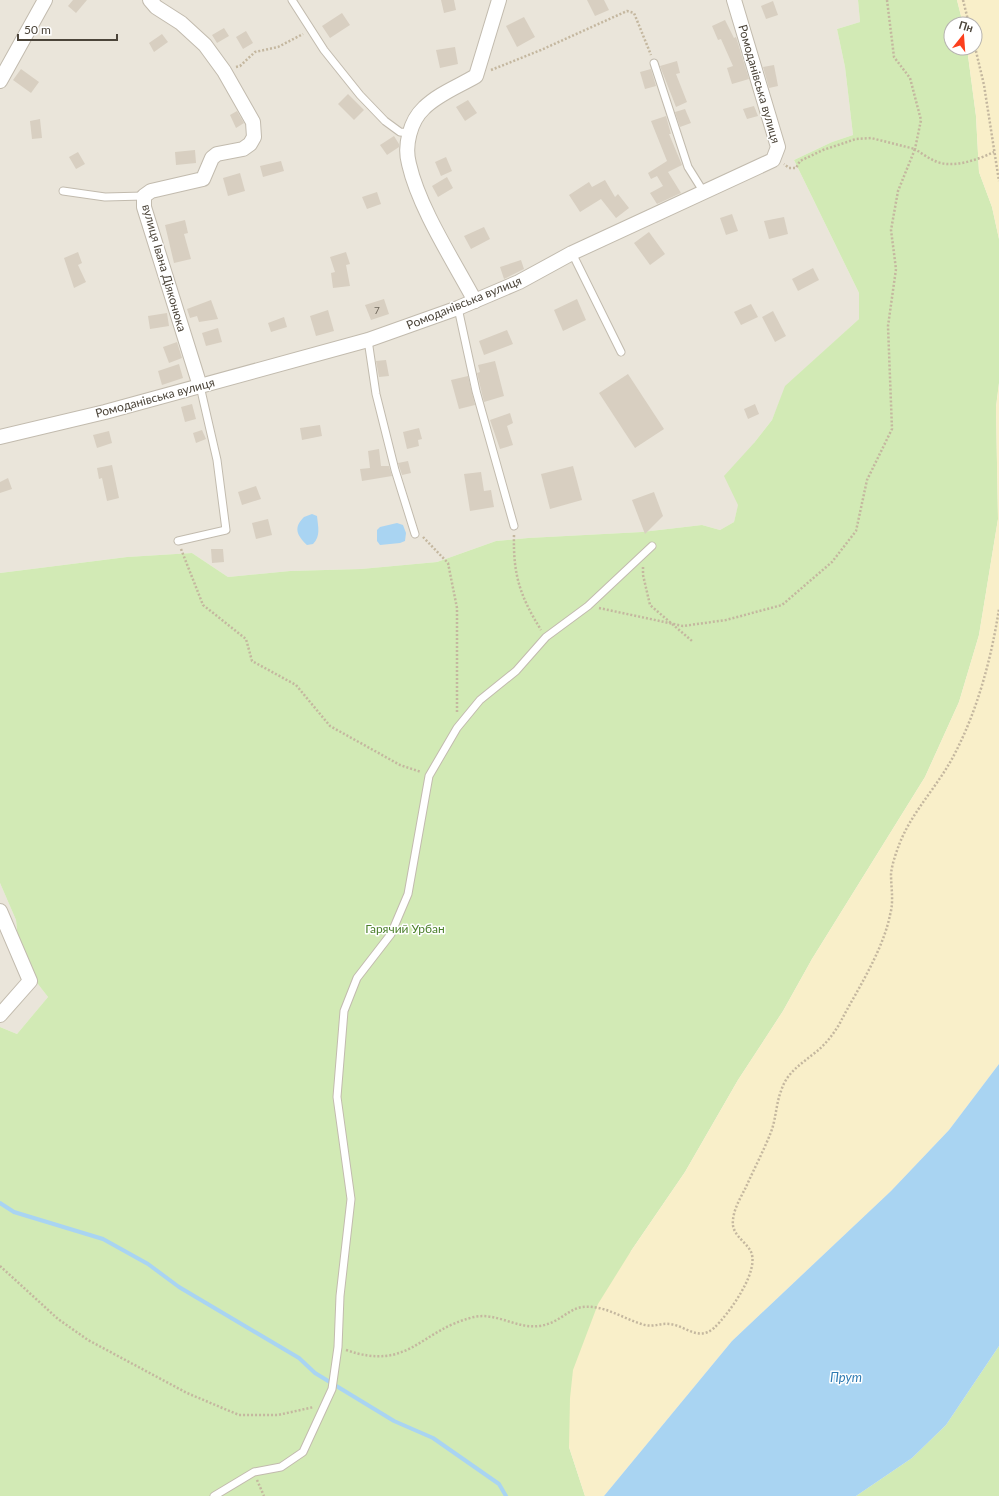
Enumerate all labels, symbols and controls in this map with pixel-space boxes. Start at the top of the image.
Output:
scale bar [18,16,117,42]
north arrow [943,16,983,56]
text: Пн [957,18,975,34]
text: 50 m [24,22,51,37]
street label: Ромоданівська вулиця [735,23,784,145]
street label: вулиця Івана Діяконюка [139,202,190,333]
street label: Ромоданівська вулиця [404,273,524,333]
house number: 7 [374,304,380,316]
street label: Ромоданівська вулиця [94,374,216,421]
park label: Гарячий Урбан [365,921,445,936]
water label: Прут [830,1369,862,1385]

